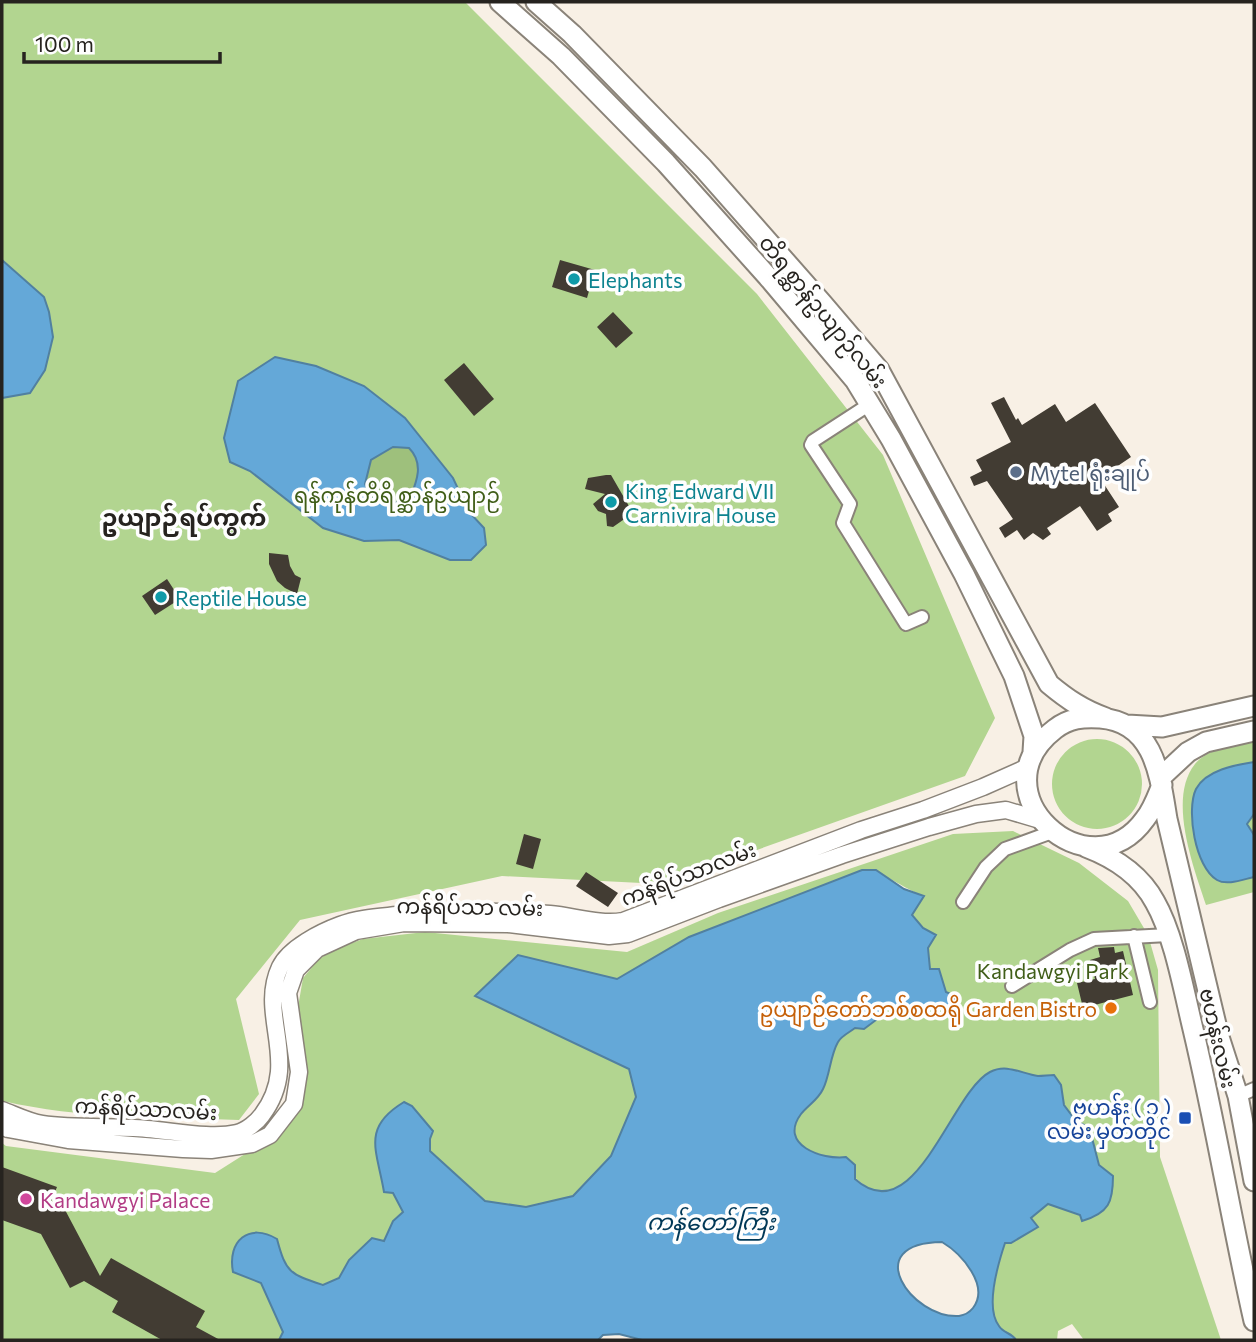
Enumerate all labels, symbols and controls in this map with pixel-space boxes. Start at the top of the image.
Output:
scale bar [24,21,220,65]
text: 100 m [35,31,94,56]
street label: တိရစ္ဆာန်ဥယျာဉ်လမ်း [749,228,895,397]
place label: Elephants [588,267,683,292]
marker: Elephants [566,271,582,287]
place label: Mytel ရုံးချုပ် [1030,458,1150,492]
marker: Mytel ရုံးချုပ် [1008,464,1024,480]
place label: King Edward VII Carnivira House [625,478,776,527]
park label: ရန်ကုန်တိရိစ္ဆာန်ဥယျာဉ် [294,480,500,514]
marker: King Edward VII Carnivira House [603,494,619,510]
district label: ဥယျာဉ်ရပ်ကွက် [102,502,266,538]
place label: Reptile House [175,585,307,610]
marker: Reptile House [153,589,169,605]
street label: ကန်ရိပ်သာလမ်း [616,834,761,916]
street label: ကန်ရိပ်သာ လမ်း [396,890,544,926]
park label: Kandawgyi Park [977,958,1129,983]
street label: ဗဟန်းလမ်း [1189,985,1245,1092]
place label: ဥယျာဉ်တော်ဘစ်စထရို Garden Bistro [759,994,1097,1028]
marker: ဥယျာဉ်တော်ဘစ်စထရို Garden Bistro [1103,1000,1119,1016]
street label: ကန်ရိပ်သာလမ်း [74,1090,218,1130]
place label: ဗဟန်း ( ၃ ) လမ်း မှတ်တိုင် [1047,1092,1171,1149]
marker: ဗဟန်း ( ၃ ) လမ်း မှတ်တိုင် [1177,1110,1193,1126]
place label: Kandawgyi Palace [40,1187,210,1212]
marker: Kandawgyi Palace [18,1191,34,1207]
water label: ကန်တော်ကြီး [647,1206,777,1241]

